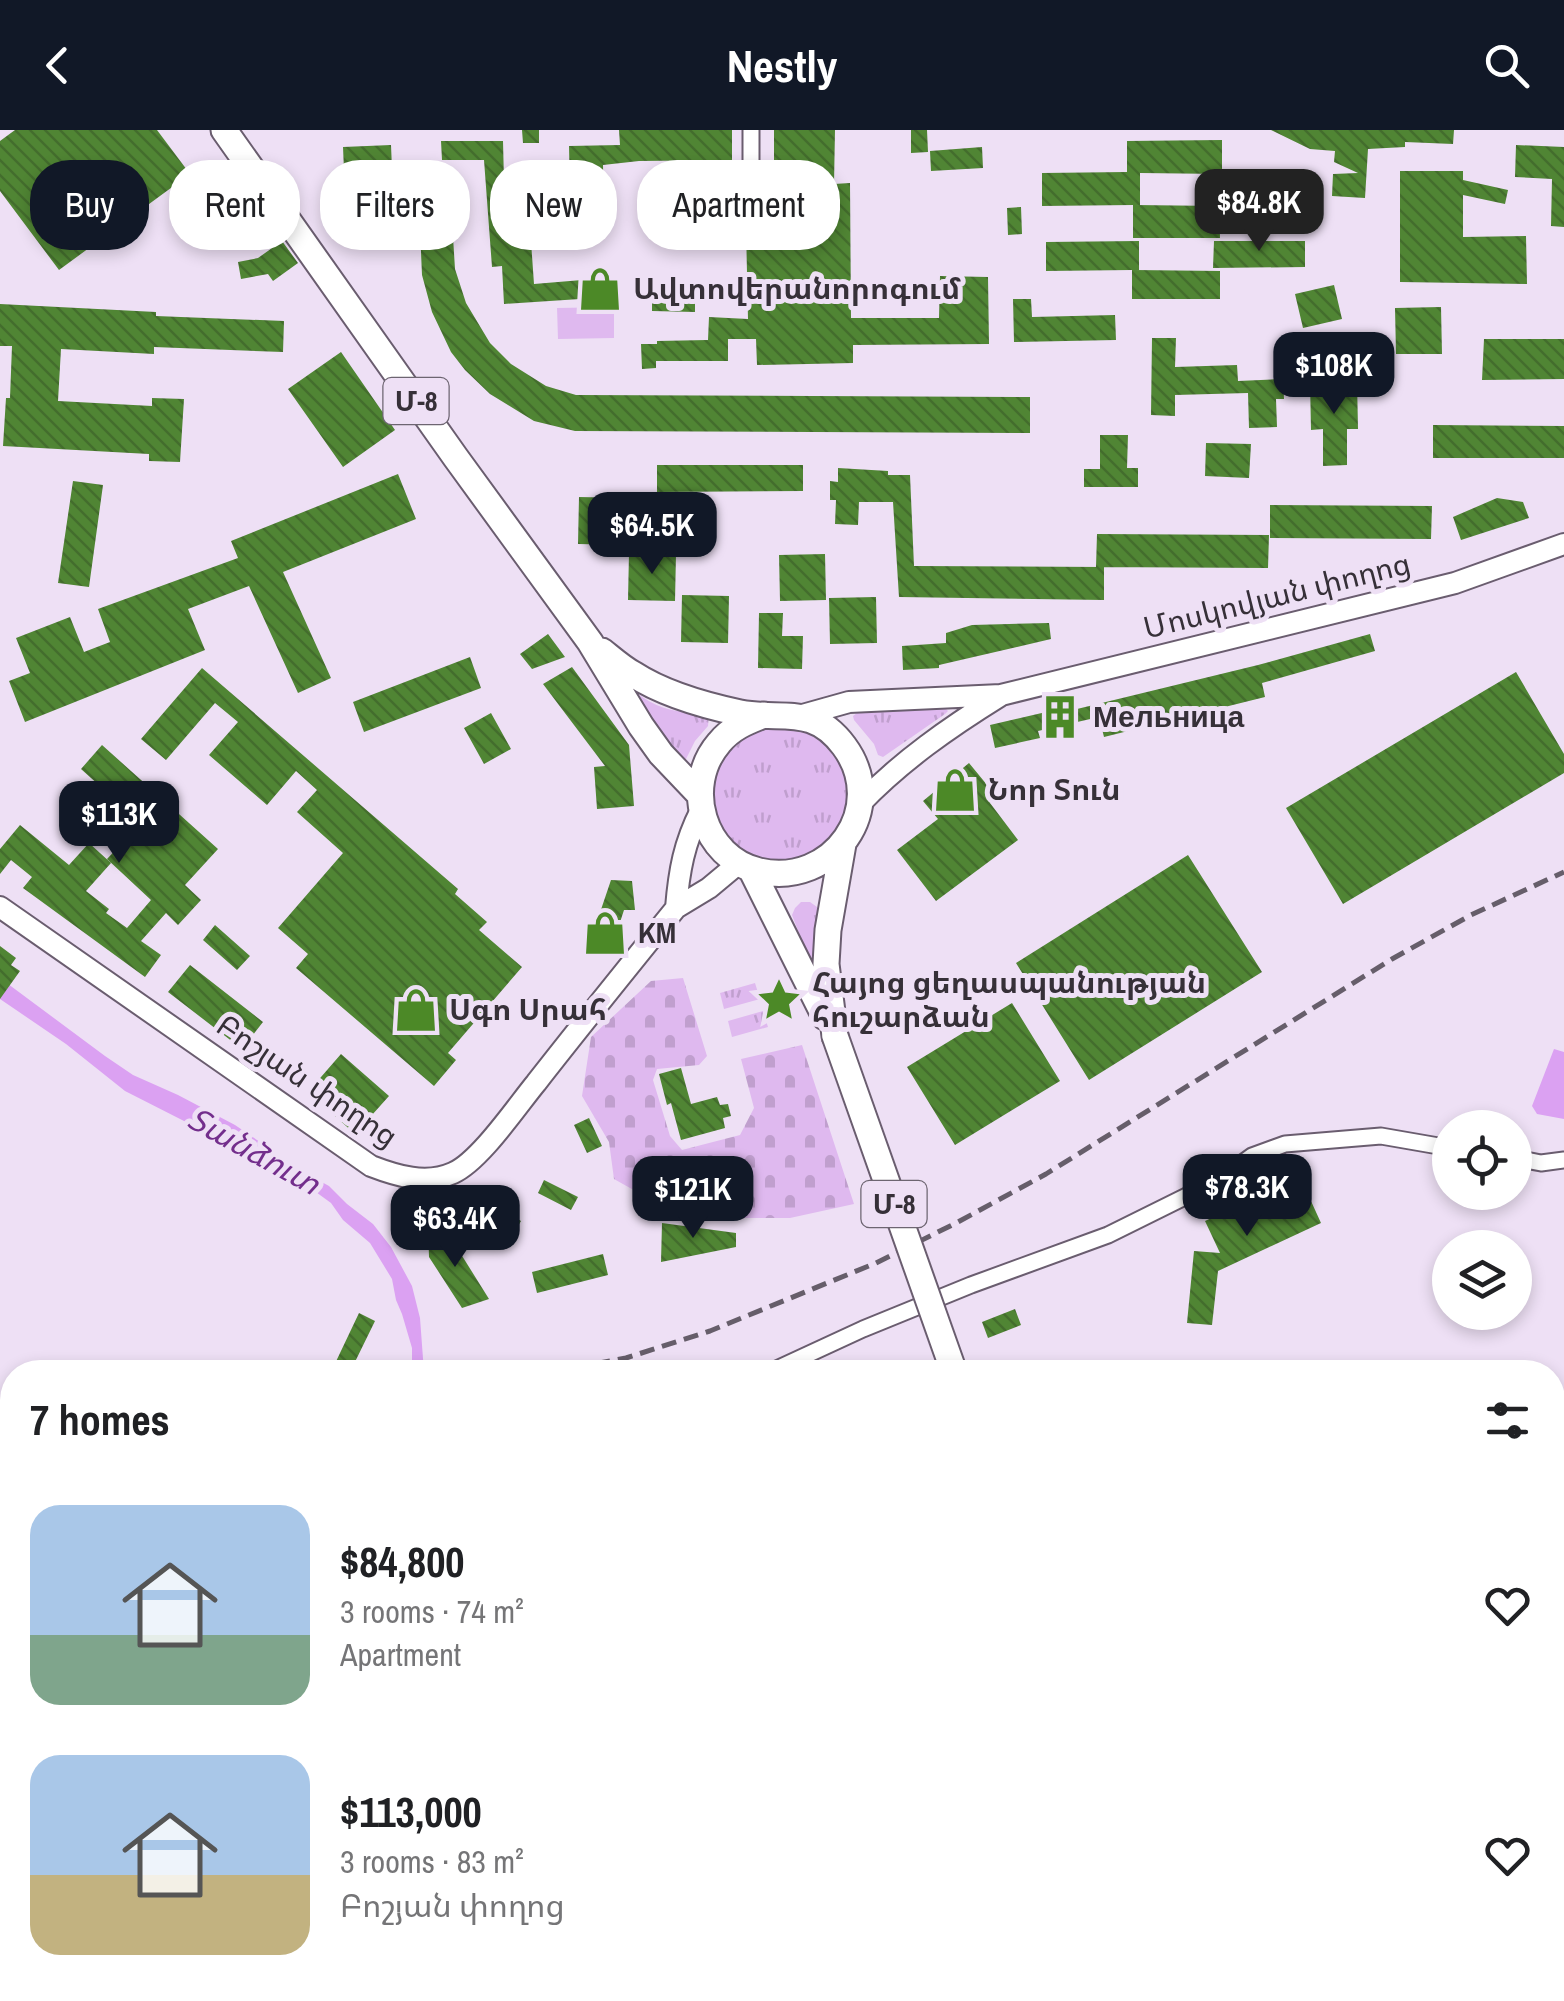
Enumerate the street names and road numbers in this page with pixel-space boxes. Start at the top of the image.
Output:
road number: Մ-8 [384,378,448,424]
street label: Մոսկովյան փողոց [1139,542,1414,648]
street label: Բոշյան փողոց [209,1005,406,1156]
road number: Մ-8 [862,1181,926,1227]

